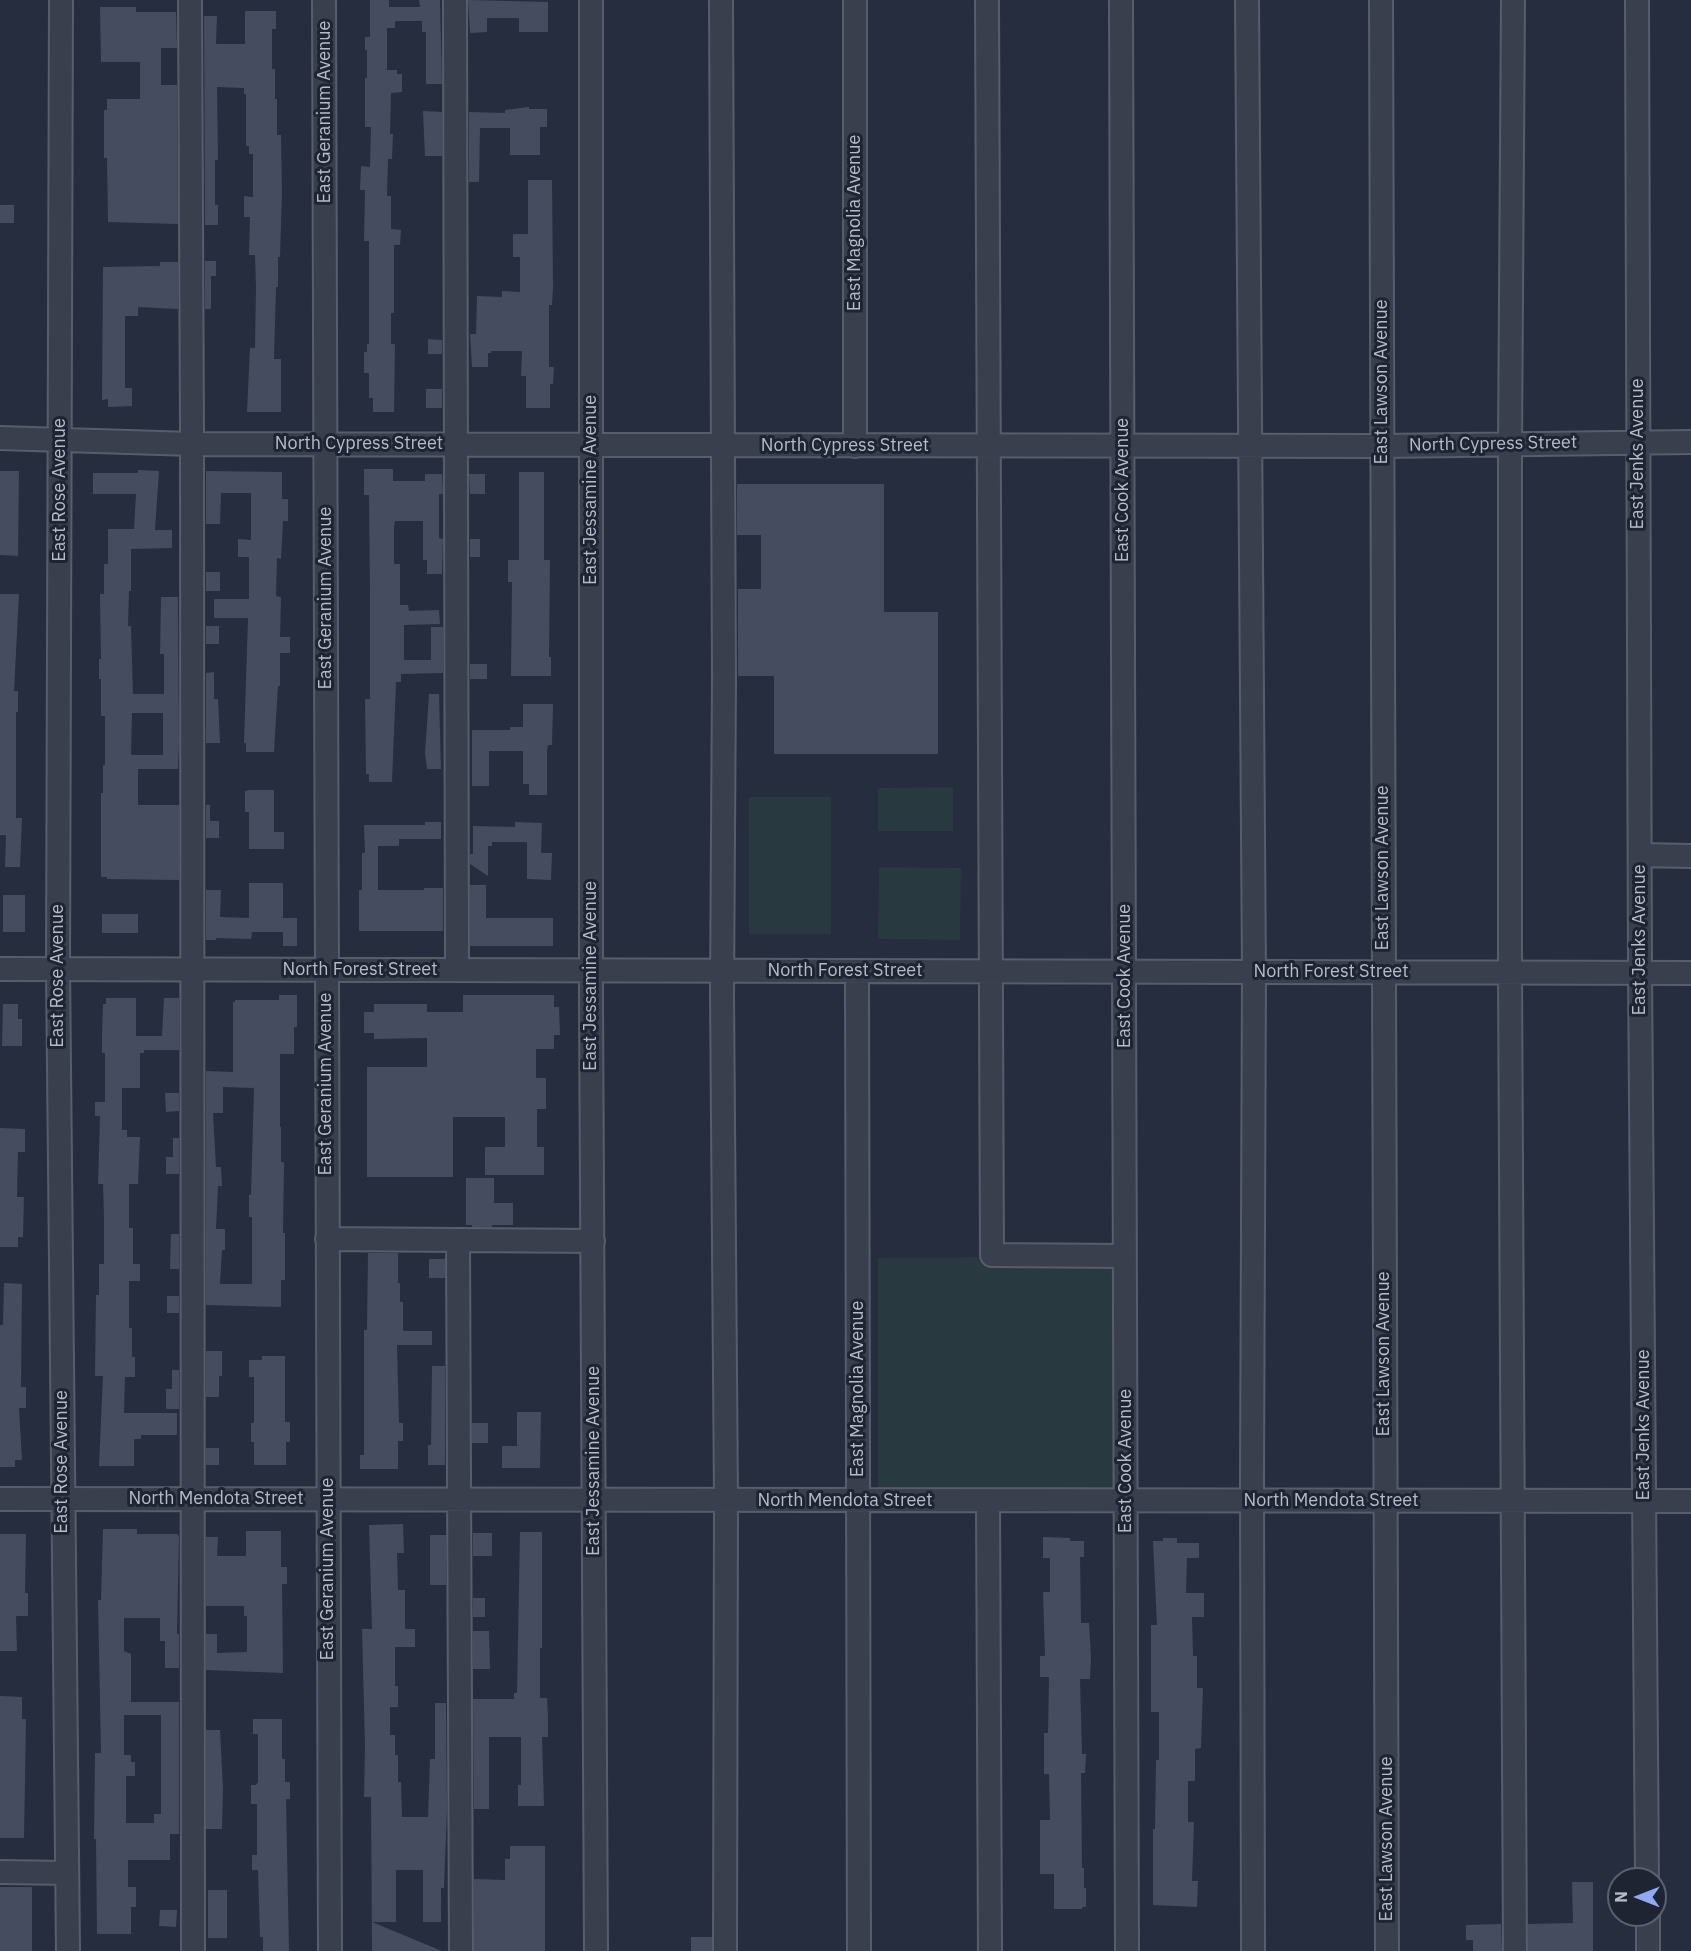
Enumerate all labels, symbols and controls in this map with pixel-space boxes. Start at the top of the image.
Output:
street label: East Geranium Avenue [314,21,336,203]
street label: East Magnolia Avenue [844,135,866,311]
street label: East Lawson Avenue [1371,299,1393,465]
street label: East Jenks Avenue [1627,378,1649,530]
street label: East Jessamine Avenue [580,395,602,585]
street label: East Rose Avenue [49,418,71,562]
street label: East Cook Avenue [1112,418,1134,562]
street label: North Cypress Street [1409,432,1577,456]
street label: North Cypress Street [275,433,443,455]
street label: North Cypress Street [761,435,929,457]
street label: East Geranium Avenue [315,507,337,689]
street label: East Lawson Avenue [1372,785,1394,951]
street label: East Jenks Avenue [1629,864,1651,1016]
street label: East Jessamine Avenue [580,881,602,1071]
street label: East Rose Avenue [47,904,69,1048]
street label: East Cook Avenue [1114,904,1136,1048]
street label: North Forest Street [283,959,437,981]
street label: North Forest Street [768,960,922,982]
street label: North Forest Street [1254,961,1408,983]
street label: East Geranium Avenue [315,993,337,1175]
street label: East Lawson Avenue [1373,1271,1395,1437]
street label: East Magnolia Avenue [847,1301,869,1477]
street label: East Jenks Avenue [1633,1349,1655,1501]
street label: East Jessamine Avenue [583,1366,605,1556]
street label: East Cook Avenue [1115,1389,1137,1533]
street label: East Rose Avenue [51,1390,73,1534]
street label: East Geranium Avenue [317,1478,339,1660]
street label: North Mendota Street [128,1488,304,1510]
street label: North Mendota Street [757,1490,933,1512]
street label: North Mendota Street [1243,1490,1419,1512]
street label: East Lawson Avenue [1376,1756,1398,1922]
north arrow [1607,1867,1667,1927]
text: N [1611,1891,1631,1903]

